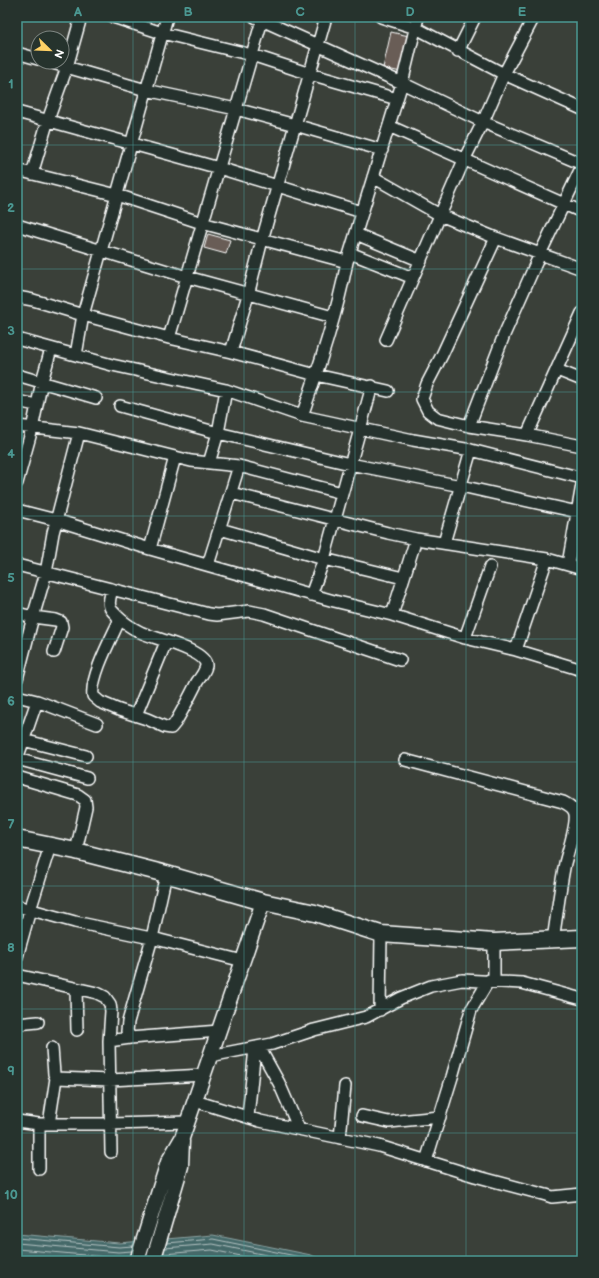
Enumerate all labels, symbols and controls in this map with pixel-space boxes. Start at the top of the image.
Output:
text: A [73,4,82,20]
text: B [183,4,193,20]
text: C [295,4,305,20]
text: D [405,4,415,20]
text: E [518,4,527,20]
north arrow [30,30,70,70]
text: N [51,47,66,60]
text: 1 [8,76,14,92]
text: 2 [7,200,15,216]
text: 3 [7,323,15,339]
text: 4 [7,446,15,462]
text: 5 [7,570,15,586]
text: 6 [7,693,15,709]
text: 7 [7,817,15,833]
text: 8 [7,940,15,956]
text: 9 [7,1063,15,1079]
text: 10 [4,1187,18,1203]

